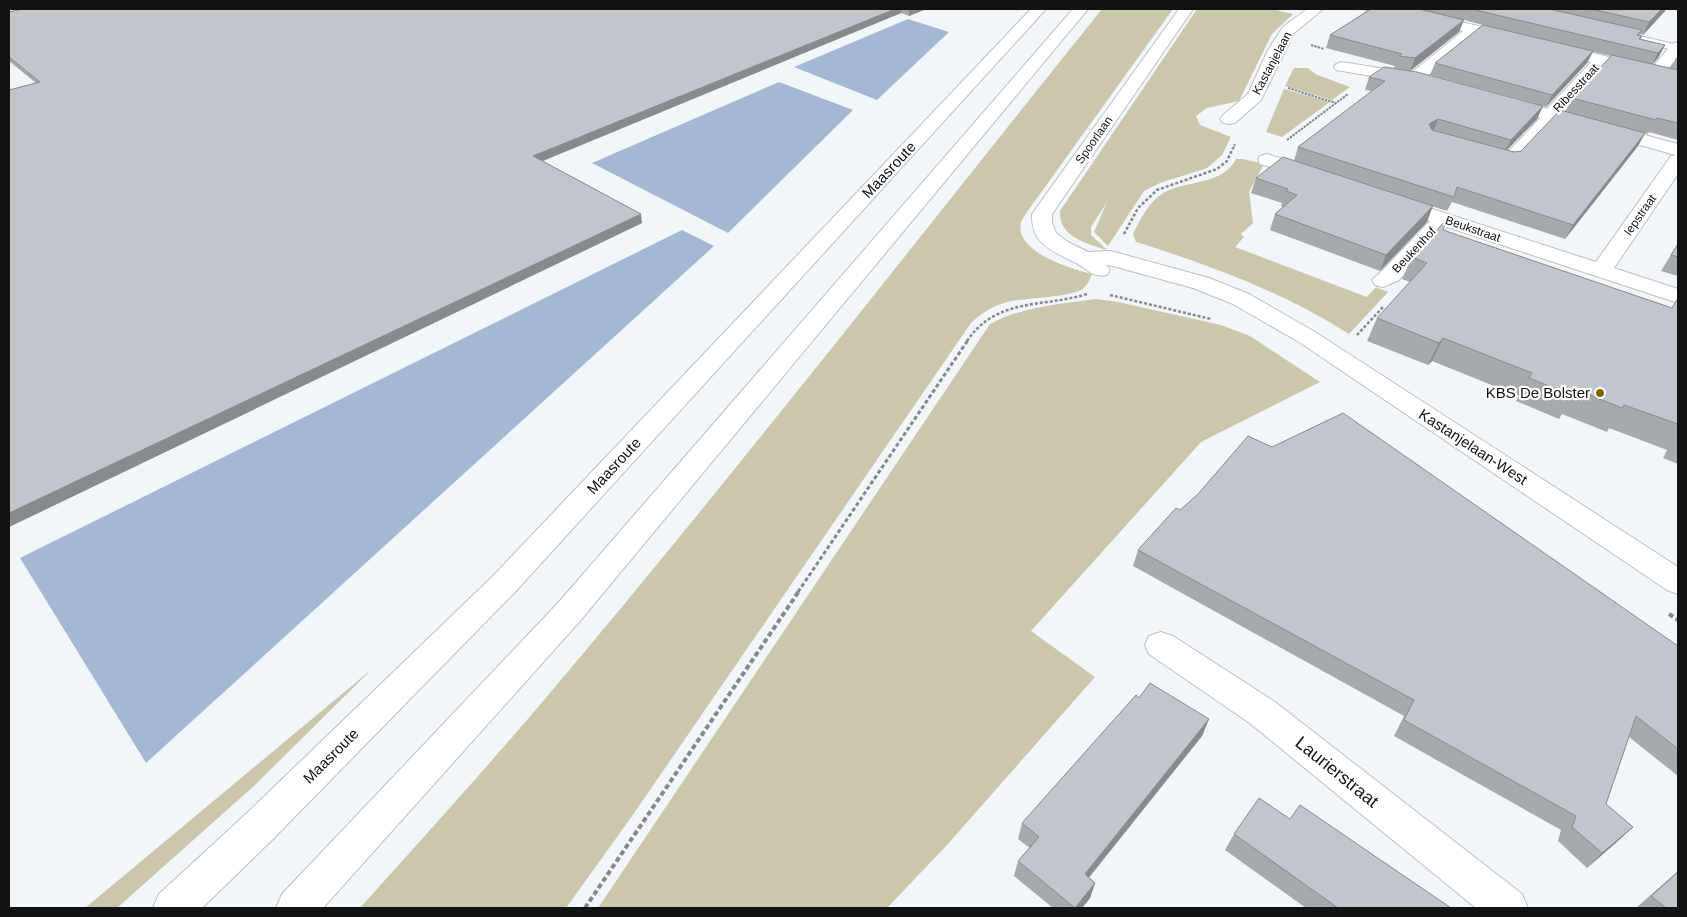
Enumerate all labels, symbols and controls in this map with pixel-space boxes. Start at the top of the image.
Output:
street label: Kastanjelaan [1250,29,1294,97]
street label: Ribesstraat [1550,61,1602,115]
street label: Spoorlaan [1073,114,1115,166]
street label: Maasroute [858,138,919,201]
street label: Iepstraat [1621,191,1660,238]
street label: Beukstraat [1444,213,1503,245]
street label: Beukenhof [1389,224,1439,276]
place label: KBS De Bolster [1486,384,1590,401]
marker: KBS De Bolster [1594,387,1606,399]
street label: Kastanjelaan-West [1416,405,1531,488]
street label: Maasroute [583,434,644,497]
street label: Maasroute [300,725,362,787]
street label: Laurierstraat [1291,732,1383,812]

